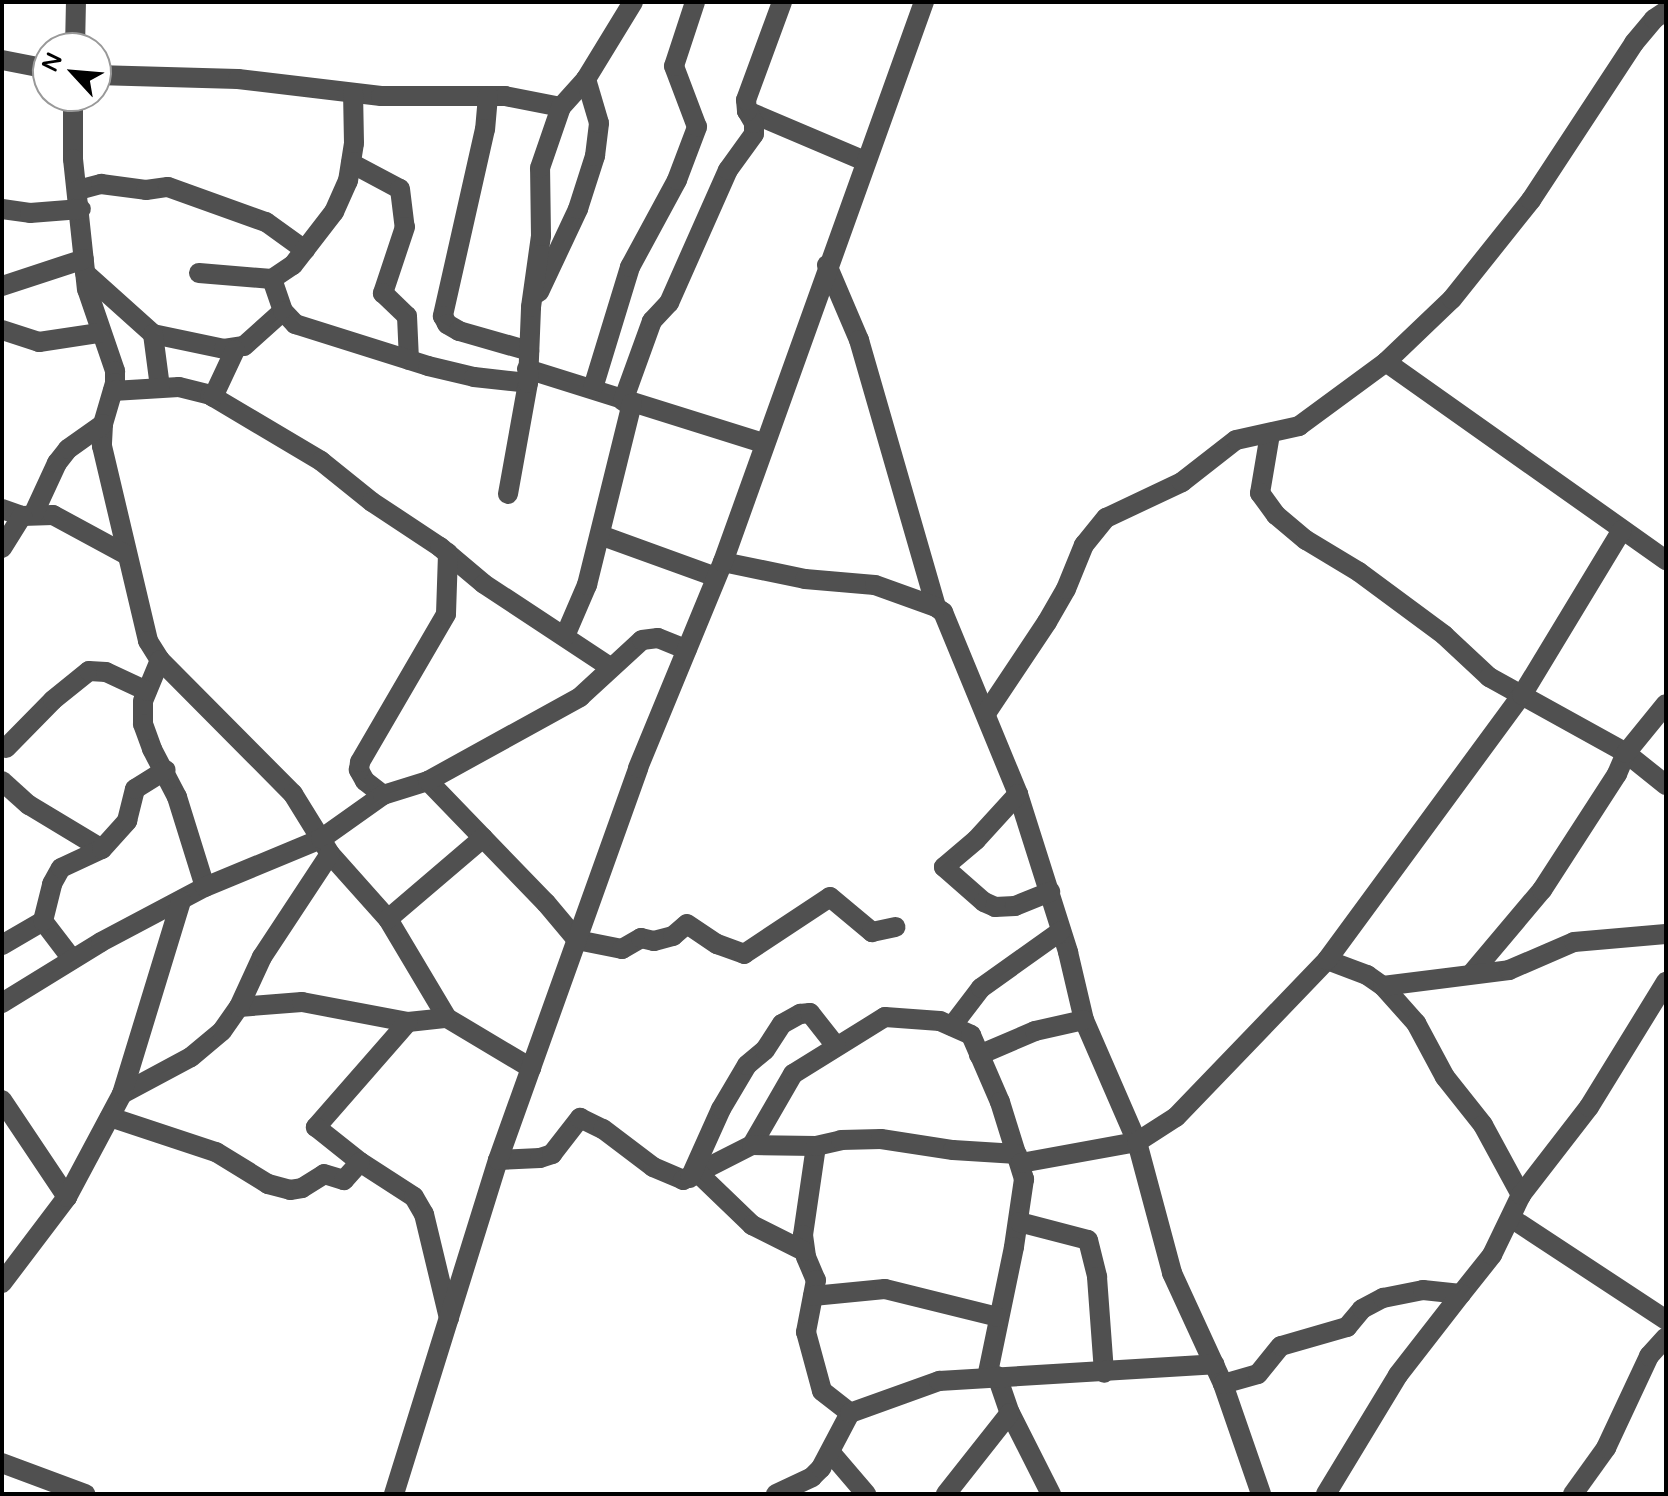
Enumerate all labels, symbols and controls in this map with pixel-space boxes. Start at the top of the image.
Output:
north arrow [32,32,112,112]
text: N [37,49,68,76]

